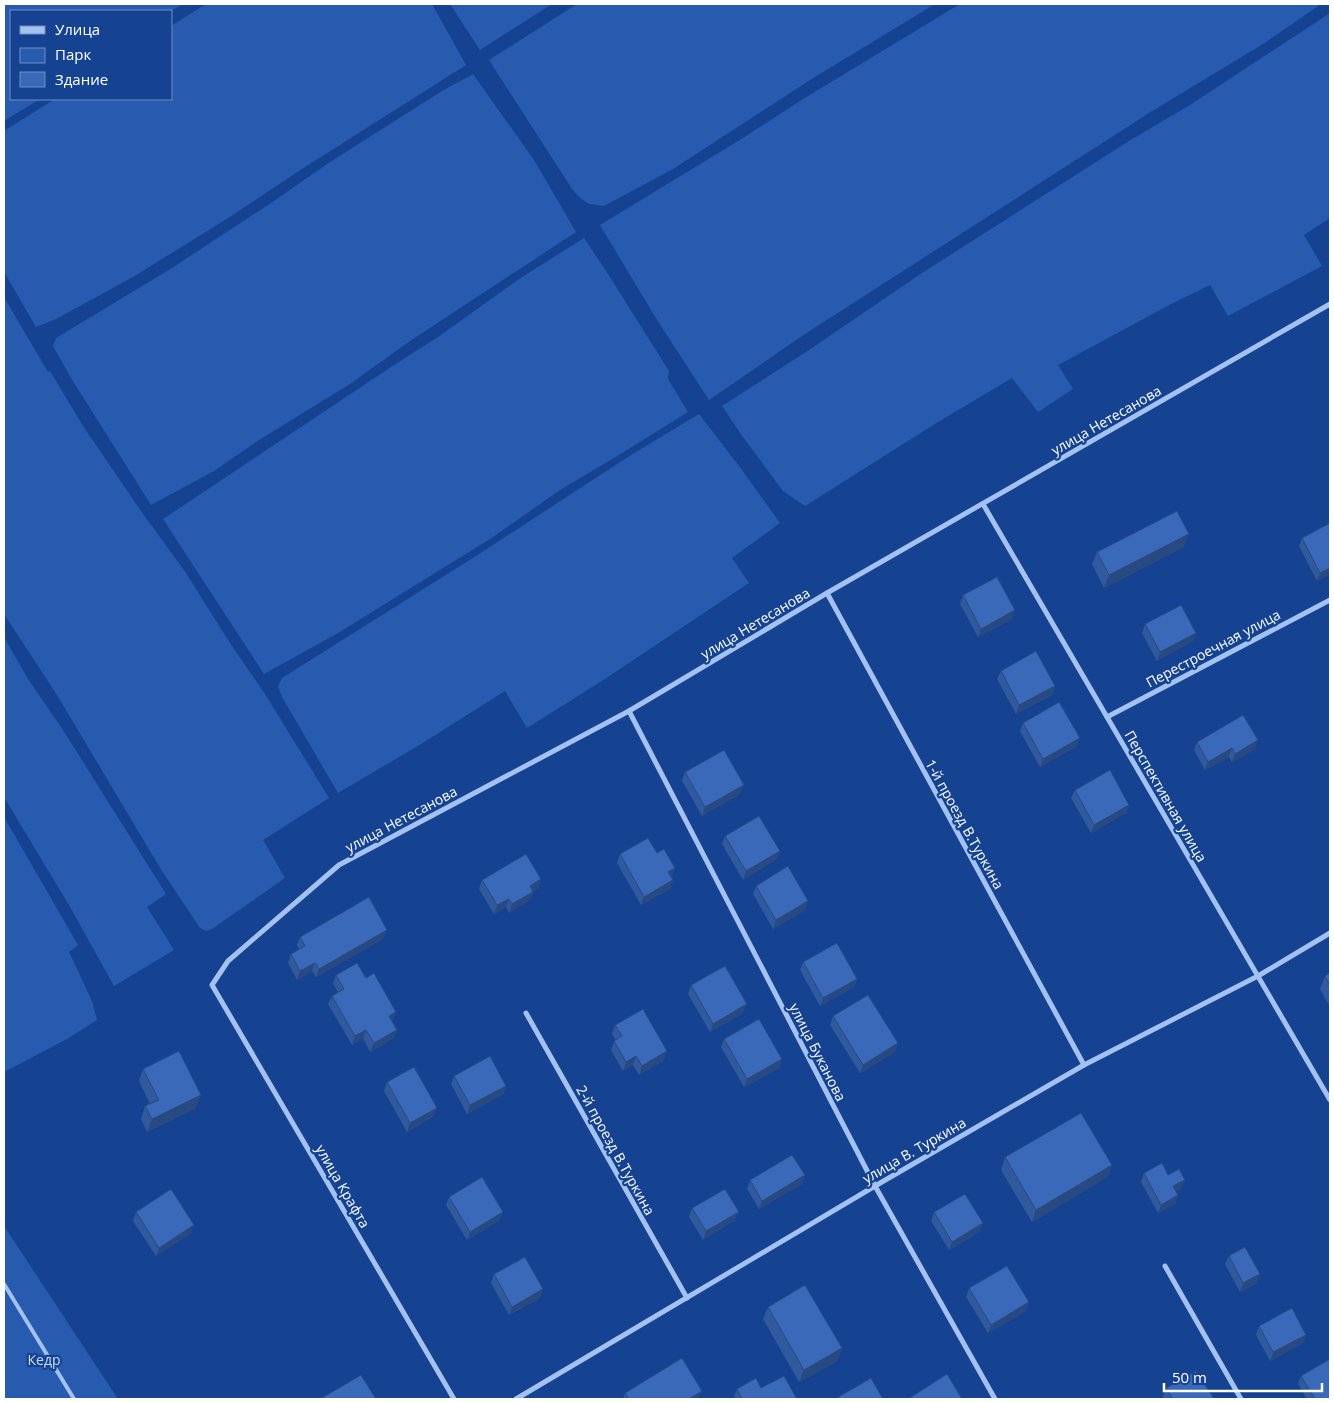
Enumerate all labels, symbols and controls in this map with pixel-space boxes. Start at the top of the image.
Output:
legend [10,10,172,100]
text: Улица [55,19,100,39]
text: Парк [55,44,91,64]
text: Здание [55,69,108,89]
street label: улица Нетесанова [1047,381,1165,459]
street label: улица Нетесанова [697,583,813,663]
street label: Перестроечная улица [1142,604,1284,692]
street label: Перспективная улица [1120,727,1212,865]
street label: 1-й проезд В.Туркина [921,756,1009,892]
street label: улица Нетесанова [342,781,460,857]
street label: улица Буканова [785,1000,851,1104]
street label: 2-й проезд В.Туркина [572,1082,660,1218]
street label: улица В. Туркина [859,1113,969,1187]
street label: улица Крафта [311,1141,375,1231]
park label: Кедр [27,1350,61,1369]
scale bar [1164,1360,1322,1392]
text: 50 m [1172,1367,1207,1387]

